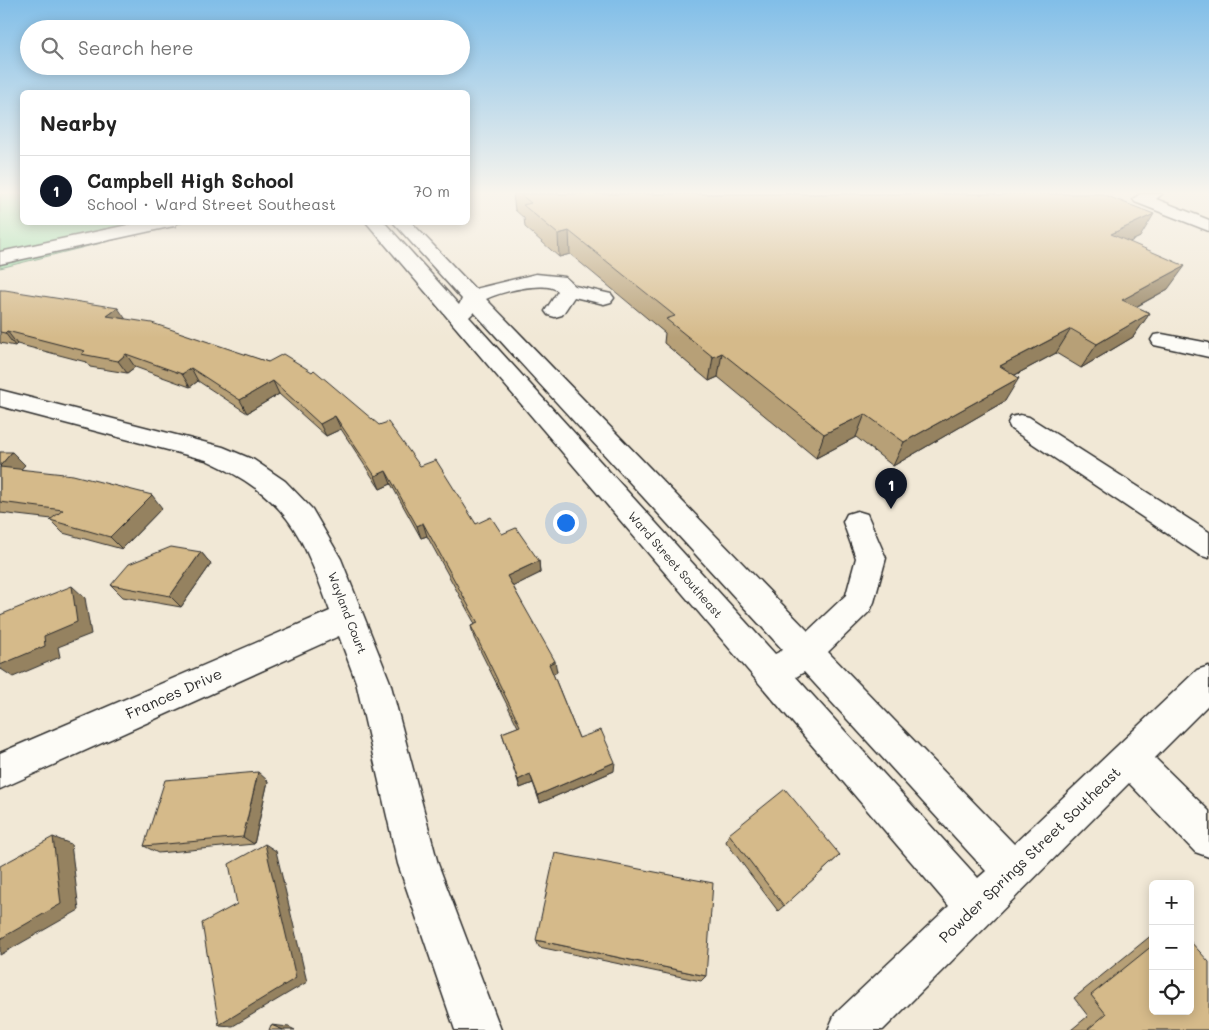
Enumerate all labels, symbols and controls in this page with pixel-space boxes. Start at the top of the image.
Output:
search box [20,20,470,75]
icon: search [38,34,66,62]
text: Search here [78,35,194,60]
text: Nearby [40,109,117,136]
text: Campbell High School [87,168,294,193]
text: 1 [52,180,60,201]
text: 70 m [413,180,450,201]
text: School · Ward Street Southeast [87,193,336,214]
pin: 1 [875,468,907,509]
street label: Ward Street Southeast [625,508,726,621]
your location [553,510,579,536]
street label: Wayland Court [325,569,371,656]
street label: Frances Drive [122,663,225,723]
street label: Powder Springs Street Southeast [934,762,1125,947]
map controls [1149,880,1194,1015]
button: + [1149,880,1194,925]
button: − [1149,925,1194,970]
button: locate [1149,970,1194,1015]

